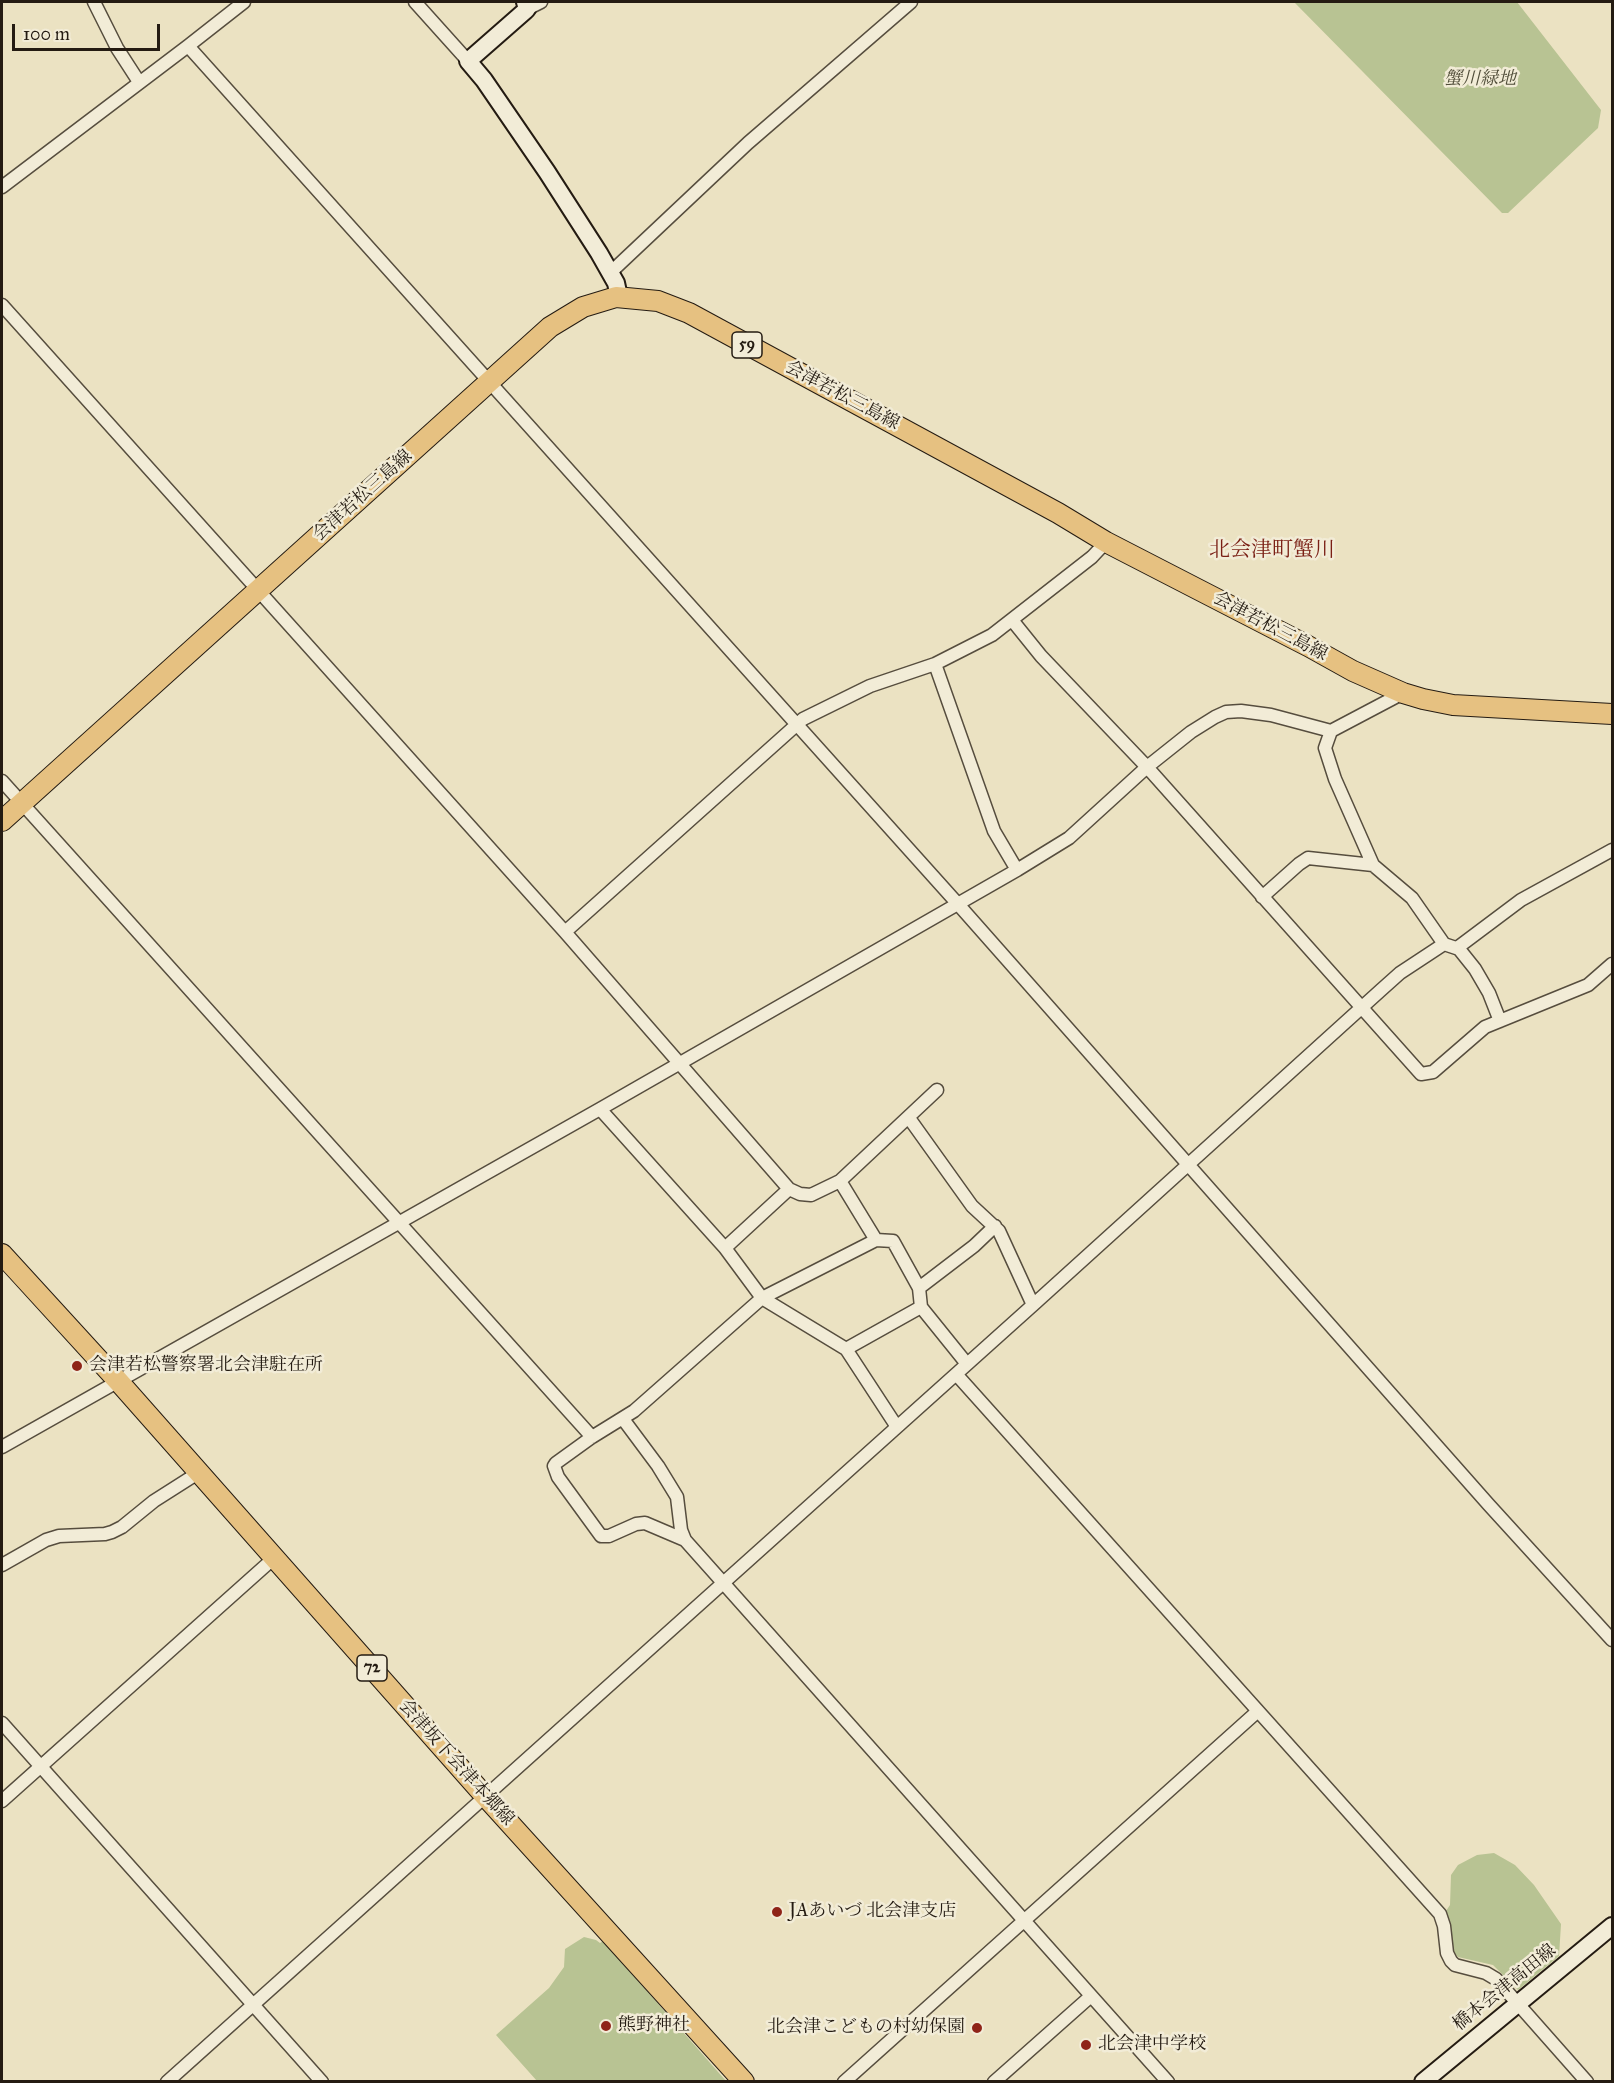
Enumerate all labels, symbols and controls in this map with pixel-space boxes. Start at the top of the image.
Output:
scale bar [15,12,164,50]
text: 100 m [23,23,70,45]
park label: 蟹川緑地 [1444,69,1516,91]
road number: 59 [732,332,762,358]
street label: 会津若松三島線 [781,357,903,435]
street label: 会津若松三島線 [309,446,417,546]
district label: 北会津町蟹川 [1209,538,1335,564]
street label: 会津若松三島線 [1209,588,1331,666]
place label: 会津若松警察署北会津駐在所 [89,1355,323,1377]
marker: 会津若松警察署北会津駐在所 [70,1359,84,1373]
road number: 72 [357,1655,387,1681]
street label: 会津坂下会津本郷線 [394,1696,518,1830]
place label: JAあいづ 北会津支店 [789,1901,956,1923]
marker: JAあいづ 北会津支店 [770,1905,784,1919]
street label: 橋本会津高田線 [1449,1940,1561,2036]
place label: 熊野神社 [618,2015,690,2037]
place label: 北会津こどもの村幼保園 [767,2017,965,2039]
marker: 熊野神社 [599,2019,613,2033]
marker: 北会津こどもの村幼保園 [970,2021,984,2035]
place label: 北会津中学校 [1098,2034,1206,2056]
marker: 北会津中学校 [1079,2038,1093,2052]

